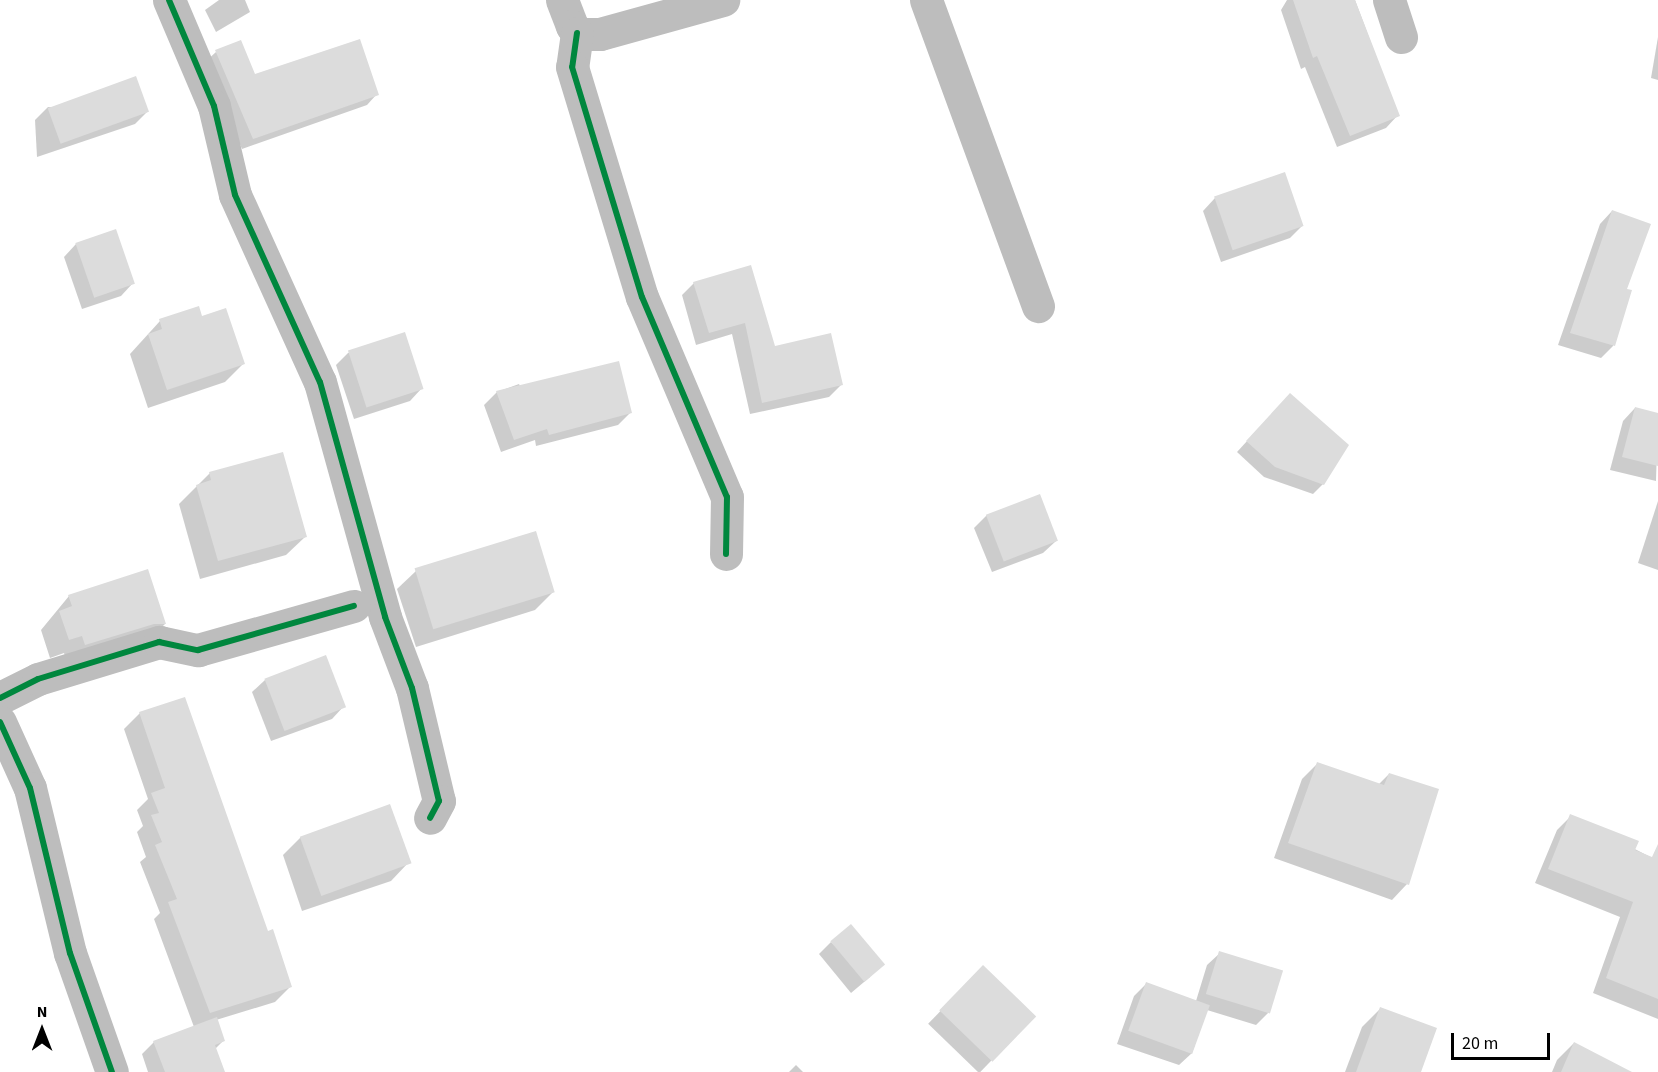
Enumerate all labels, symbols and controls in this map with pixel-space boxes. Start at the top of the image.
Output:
north arrow [12,1000,72,1060]
text: N [37,1001,47,1023]
scale bar [1454,1021,1553,1059]
text: 20 m [1462,1031,1498,1056]

